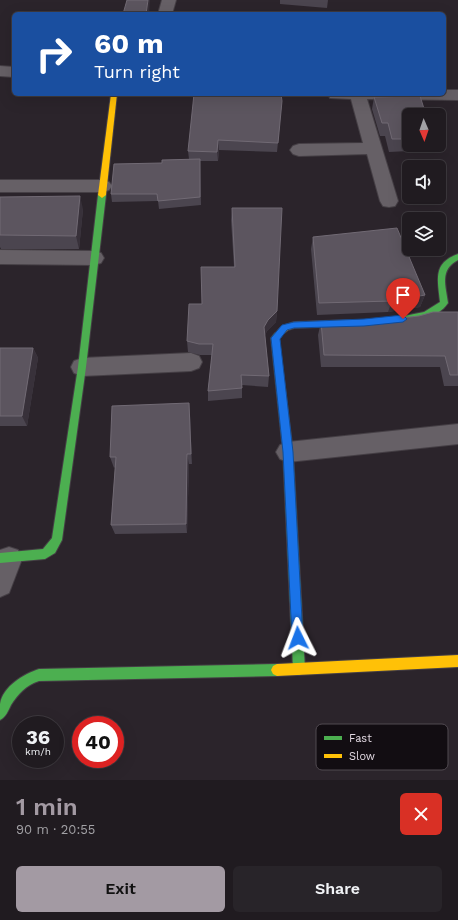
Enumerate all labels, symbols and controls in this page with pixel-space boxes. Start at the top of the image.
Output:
text: 60 m [94,27,164,60]
icon: right [28,28,80,80]
text: Turn right [94,61,180,82]
north arrow [402,108,446,152]
map controls [402,108,446,256]
button: sound [402,160,446,204]
button: layers [402,212,446,256]
pin [386,278,420,319]
icon: arrive [392,284,414,306]
position arrow [277,617,319,659]
speed limit sign: 40 [72,716,124,768]
legend [316,724,448,770]
text: 36 [26,725,50,749]
text: Fast [349,732,372,745]
text: km/h [25,746,51,757]
text: Slow [349,750,375,763]
text: 1 min [16,793,78,821]
button: close [400,793,442,835]
text: 90 m · 20:55 [16,822,95,837]
button: Exit [16,866,225,912]
button: Share [233,866,442,912]

